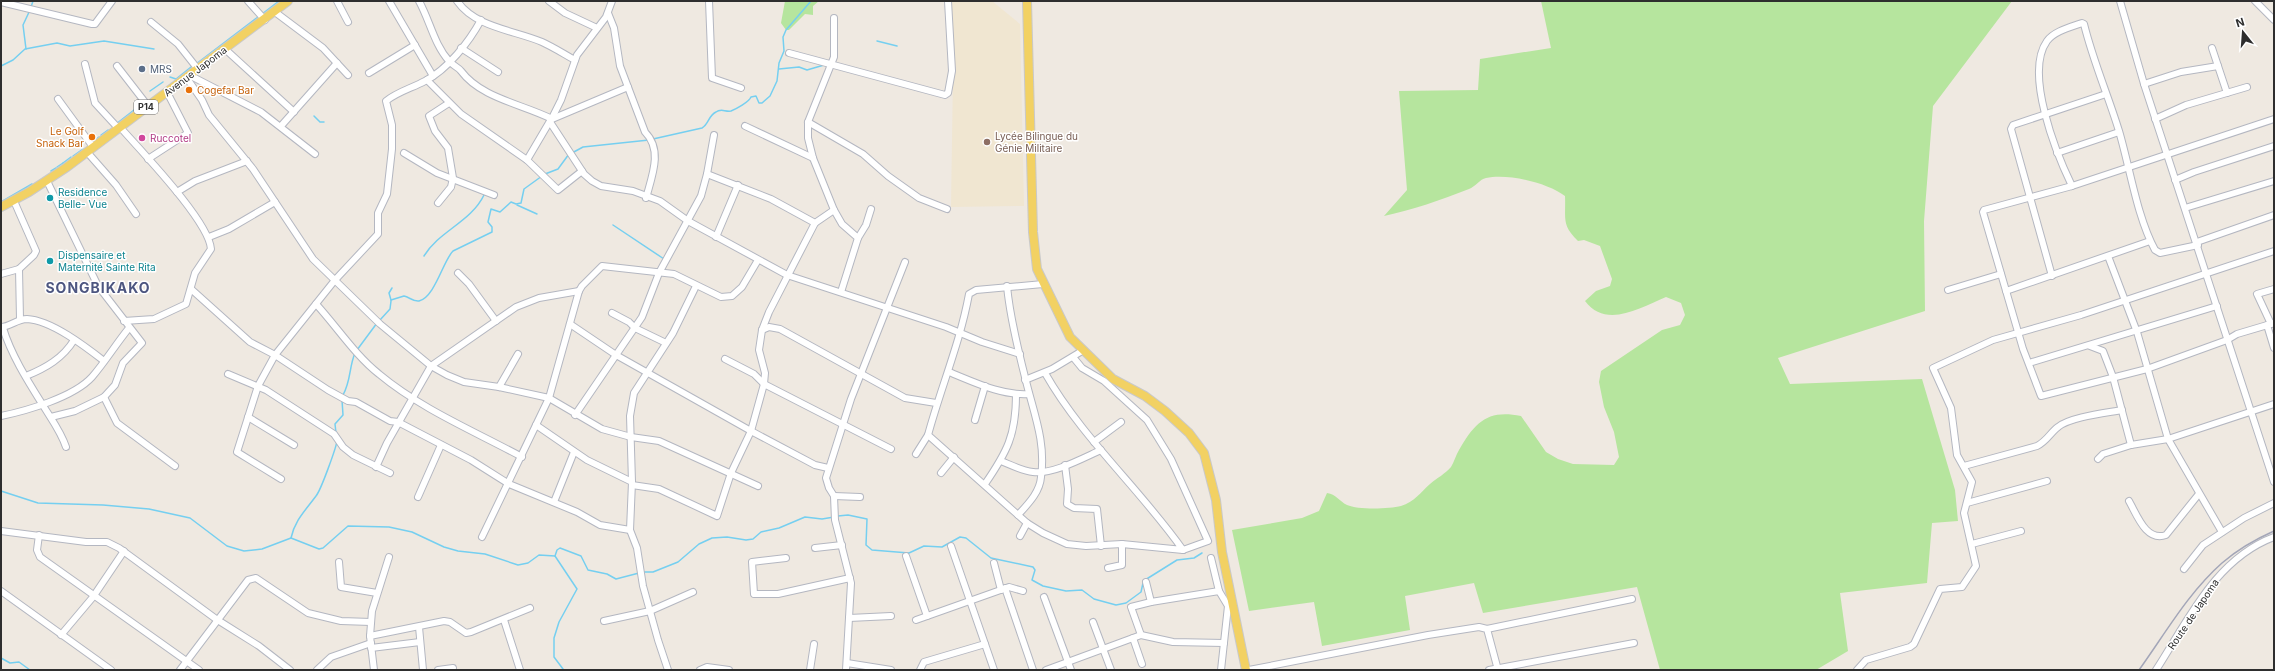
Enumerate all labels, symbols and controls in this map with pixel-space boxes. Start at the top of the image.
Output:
north arrow [2223,12,2263,52]
text: N [2234,15,2246,30]
street label: Avenue Japoma [161,43,229,99]
place label: MRS [150,63,172,75]
marker: MRS [137,64,147,74]
place label: Cogefar Bar [197,84,254,96]
marker: Cogefar Bar [184,85,194,95]
road number: P14 [134,100,158,114]
place label: Le Golf Snack Bar [36,125,84,149]
place label: Lycée Bilingue du Génie Militaire [995,130,1078,154]
marker: Le Golf Snack Bar [87,132,97,142]
place label: Ruccotel [150,132,191,144]
marker: Ruccotel [137,133,147,143]
marker: Lycée Bilingue du Génie Militaire [982,137,992,147]
place label: Residence Belle- Vue [58,186,107,210]
marker: Residence Belle- Vue [45,193,55,203]
place label: Dispensaire et Maternité Sainte Rita [58,249,156,273]
marker: Dispensaire et Maternité Sainte Rita [45,256,55,266]
district label: SONGBIKAKO [45,279,151,296]
street label: Route de Japoma [2165,576,2221,652]

